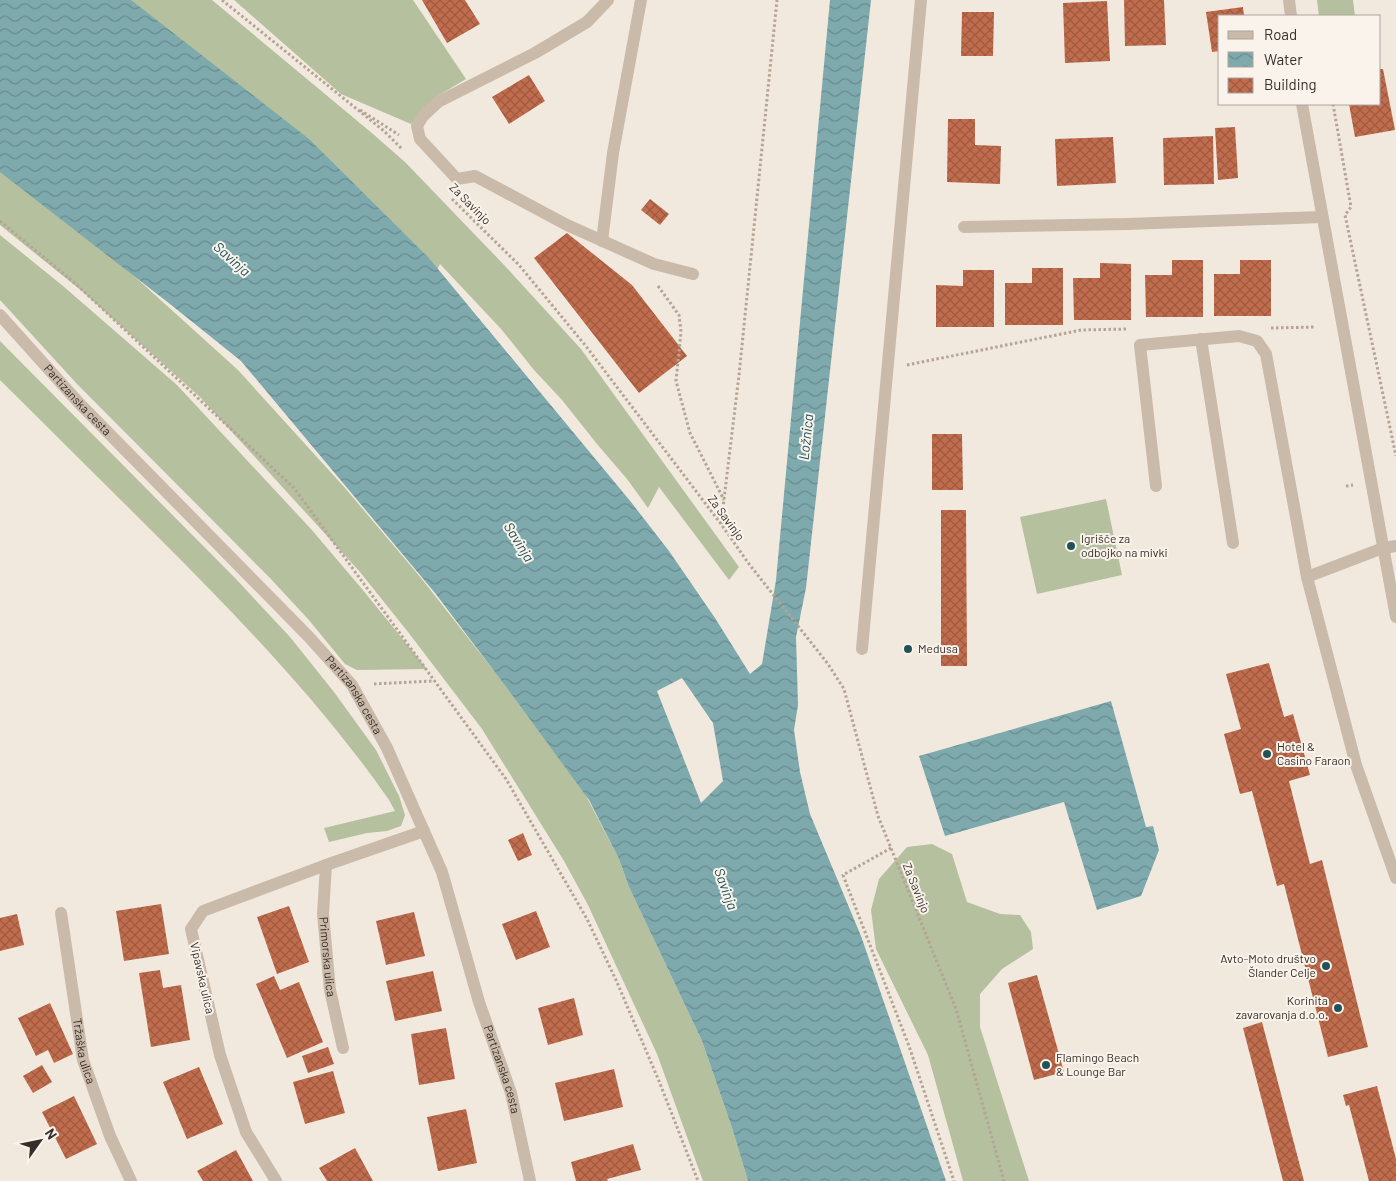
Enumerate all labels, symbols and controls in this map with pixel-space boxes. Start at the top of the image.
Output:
legend [1218,15,1381,105]
text: Road [1264,25,1297,43]
text: Water [1264,50,1303,68]
text: Building [1264,75,1317,93]
street label: Za Savinjo [447,180,494,227]
water label: Savinja [211,238,254,279]
street label: Partizanska cesta [42,361,115,438]
water label: Ložnica [795,413,816,461]
street label: Za Savinjo [706,492,748,543]
water label: Savinja [501,519,538,565]
place label: Igrišče za odbojko na mivki [1081,531,1168,559]
marker: Igrišče za odbojko na mivki [1065,540,1077,552]
place label: Medusa [918,641,958,655]
marker: Medusa [902,643,914,655]
street label: Partizanska cesta [323,652,386,736]
place label: Hotel & Casino Faraon [1277,739,1351,767]
marker: Hotel & Casino Faraon [1261,748,1273,760]
street label: Za Savinjo [901,860,933,915]
water label: Savinja [711,866,742,912]
street label: Primorska ulica [317,916,339,998]
street label: Vipavska ulica [188,941,218,1015]
place label: Avto-Moto društvo Šlander Celje [1220,951,1316,979]
marker: Avto-Moto društvo Šlander Celje [1320,960,1332,972]
place label: Korinita zavarovanja d.o.o. [1236,993,1328,1021]
marker: Korinita zavarovanja d.o.o. [1332,1002,1344,1014]
street label: Tržaška ulica [71,1017,99,1085]
street label: Partizanska cesta [482,1023,523,1115]
place label: Flamingo Beach & Lounge Bar [1056,1050,1139,1078]
marker: Flamingo Beach & Lounge Bar [1040,1059,1052,1071]
north arrow [15,1116,65,1166]
text: N [42,1125,61,1142]

